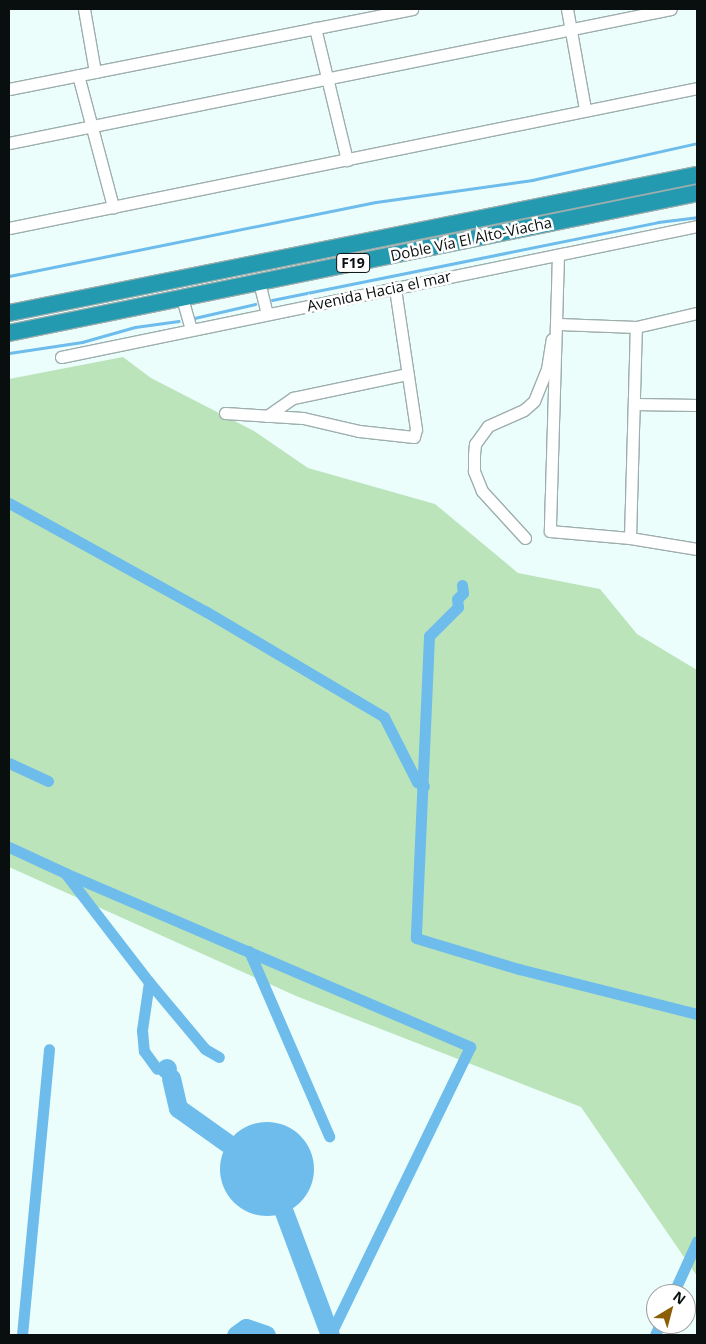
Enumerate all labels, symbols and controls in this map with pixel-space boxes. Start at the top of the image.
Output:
street label: Doble Vía El Alto-Viacha [389,213,553,265]
road number: F19 [336,252,370,274]
street label: Avenida Hacia el mar [305,267,453,315]
north arrow [646,1284,696,1334]
text: N [669,1286,690,1308]

